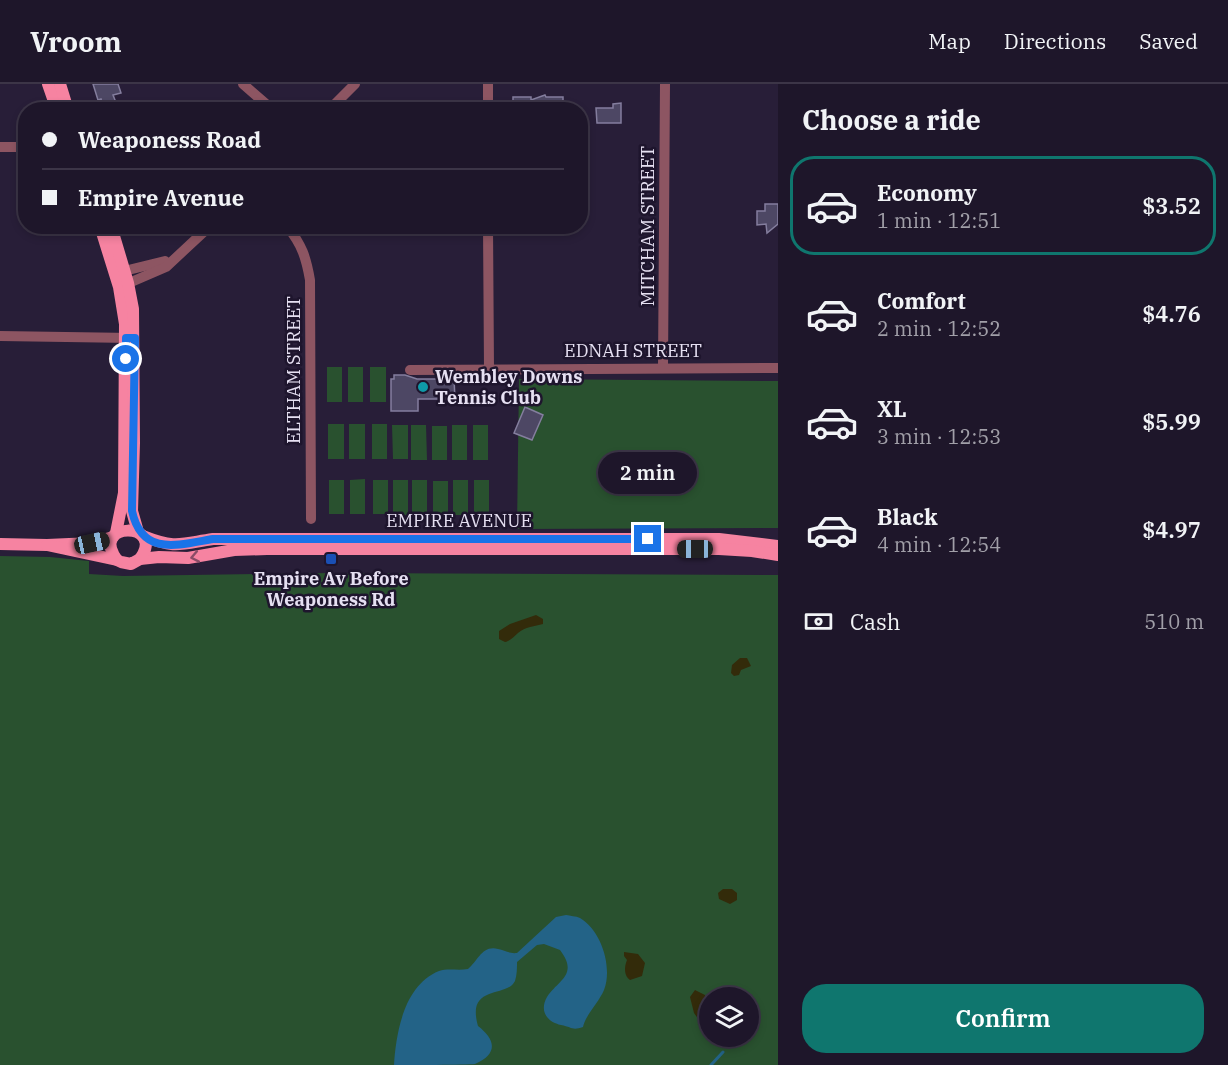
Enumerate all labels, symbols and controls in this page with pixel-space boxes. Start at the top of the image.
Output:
text: Vroom [30,23,122,60]
text: Map [928,27,971,55]
text: Directions [1004,27,1106,55]
text: Saved [1139,27,1198,55]
text: Choose a ride [802,102,981,137]
text: Weaponess Road [78,125,261,154]
street label: MITCHAM STREET [636,145,659,306]
text: Economy [877,178,977,207]
icon: car [805,179,859,233]
text: Empire Avenue [78,183,244,212]
text: $3.52 [1142,191,1201,220]
text: 1 min · 12:51 [877,207,1001,234]
text: Comfort [877,286,966,315]
icon: car [805,287,859,341]
street label: ELTHAM STREET [282,296,305,444]
text: $4.76 [1142,299,1201,328]
text: 2 min · 12:52 [877,315,1001,342]
street label: EDNAH STREET [564,339,702,362]
route start [112,345,139,372]
place label: Wembley Downs Tennis Club [435,365,582,409]
marker: Wembley Downs Tennis Club [416,380,430,394]
text: XL [877,394,907,423]
icon: car [805,395,859,449]
text: $5.99 [1142,407,1201,436]
text: 3 min · 12:53 [877,423,1001,450]
callout: 2 min [598,452,698,494]
text: 2 min [620,459,675,486]
text: Black [877,502,938,531]
icon: car [805,503,859,557]
street label: EMPIRE AVENUE [386,509,532,532]
text: $4.97 [1142,515,1201,544]
route end [634,525,661,552]
car [73,530,111,556]
text: 4 min · 12:54 [877,531,1001,558]
car [677,540,713,558]
one-way arrow [191,550,201,563]
marker: Empire Av Before Weaponess Rd [324,552,338,566]
place label: Empire Av Before Weaponess Rd [253,567,409,611]
icon: cash [802,605,835,638]
text: Cash [850,607,901,636]
text: 510 m [1144,608,1204,635]
button: Confirm [802,984,1204,1053]
map controls [699,987,759,1047]
button: layers [699,987,759,1047]

